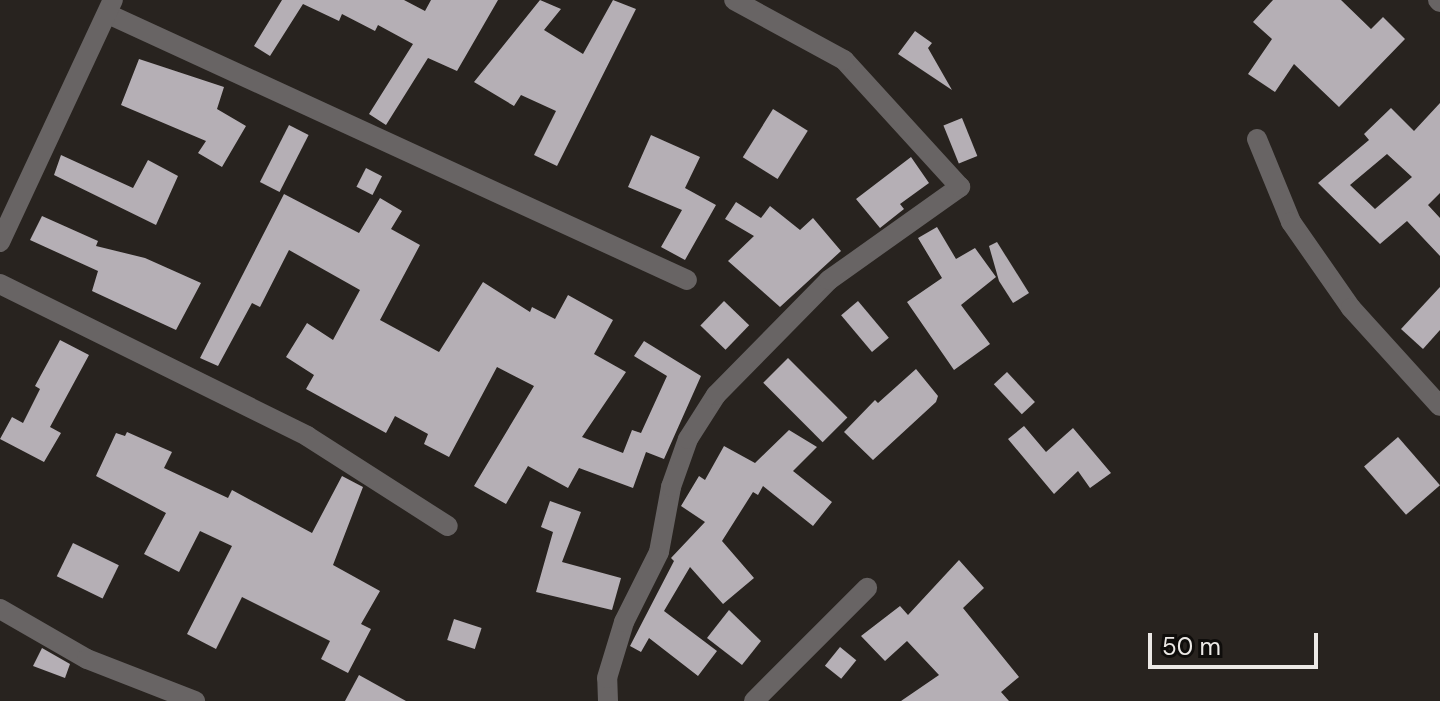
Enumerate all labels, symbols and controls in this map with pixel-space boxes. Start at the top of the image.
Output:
scale bar [1152,617,1322,667]
text: 50 m [1162,631,1221,662]

